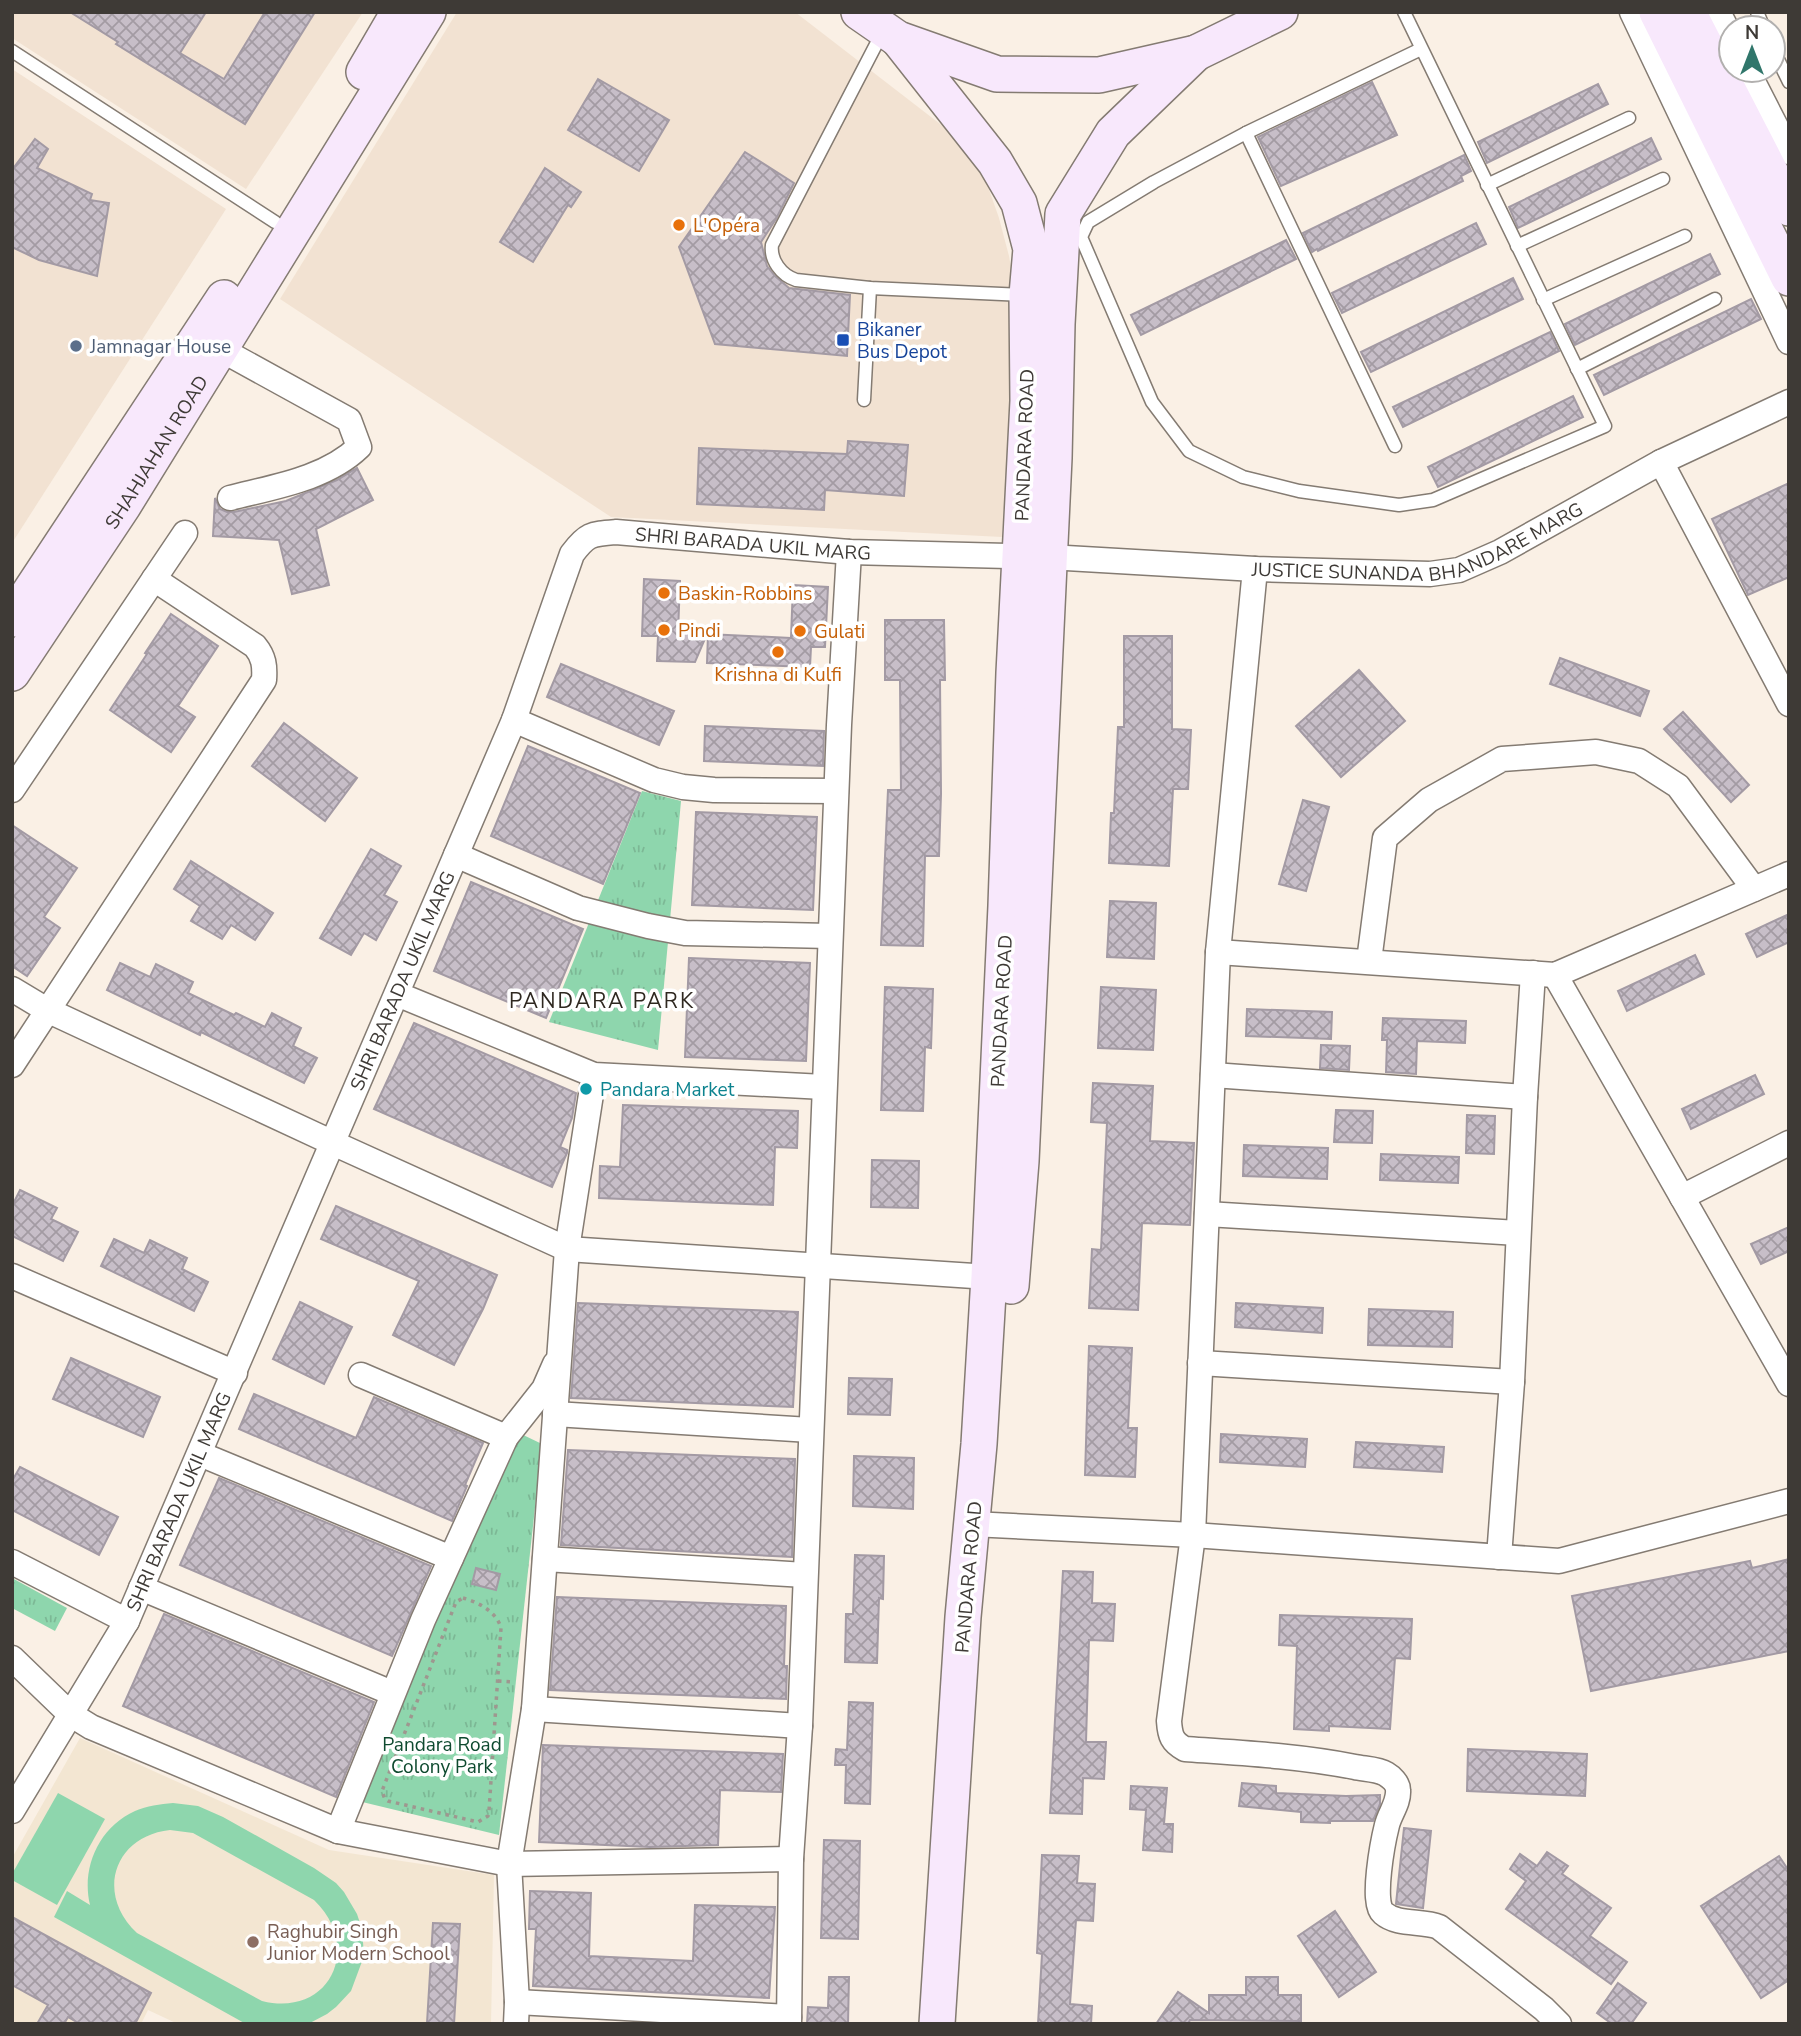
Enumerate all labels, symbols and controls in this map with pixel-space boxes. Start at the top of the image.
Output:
north arrow [1717,14,1787,84]
text: N [1745,20,1759,46]
place label: L'Opéra [693,213,760,239]
marker: L'Opéra [671,217,687,233]
place label: Bikaner Bus Depot [857,317,947,365]
marker: Bikaner Bus Depot [835,332,851,348]
place label: Jamnagar House [89,334,231,360]
marker: Jamnagar House [68,338,84,354]
street label: PANDARA ROAD [1009,368,1041,522]
street label: SHAHJAHAN ROAD [99,371,215,534]
street label: JUSTICE SUNANDA BHANDARE MARG [1250,496,1588,588]
street label: SHRI BARADA UKIL MARG [634,522,871,567]
place label: Baskin-Robbins [678,581,812,607]
marker: Baskin-Robbins [656,585,672,601]
place label: Pindi [678,618,721,644]
place label: Gulati [814,619,865,645]
marker: Pindi [656,622,672,638]
marker: Gulati [792,623,808,639]
marker: Krishna di Kulfi [770,644,786,660]
place label: Krishna di Kulfi [714,662,842,688]
street label: SHRI BARADA UKIL MARG [344,867,462,1095]
street label: PANDARA ROAD [985,934,1019,1088]
district label: PANDARA PARK [509,987,695,1015]
place label: Pandara Market [600,1077,735,1103]
marker: Pandara Market [578,1081,594,1097]
street label: SHRI BARADA UKIL MARG [121,1388,238,1616]
street label: PANDARA ROAD [949,1500,989,1654]
park label: Pandara Road Colony Park [382,1732,502,1780]
place label: Raghubir Singh Junior Modern School [266,1919,450,1967]
marker: Raghubir Singh Junior Modern School [245,1934,261,1950]

